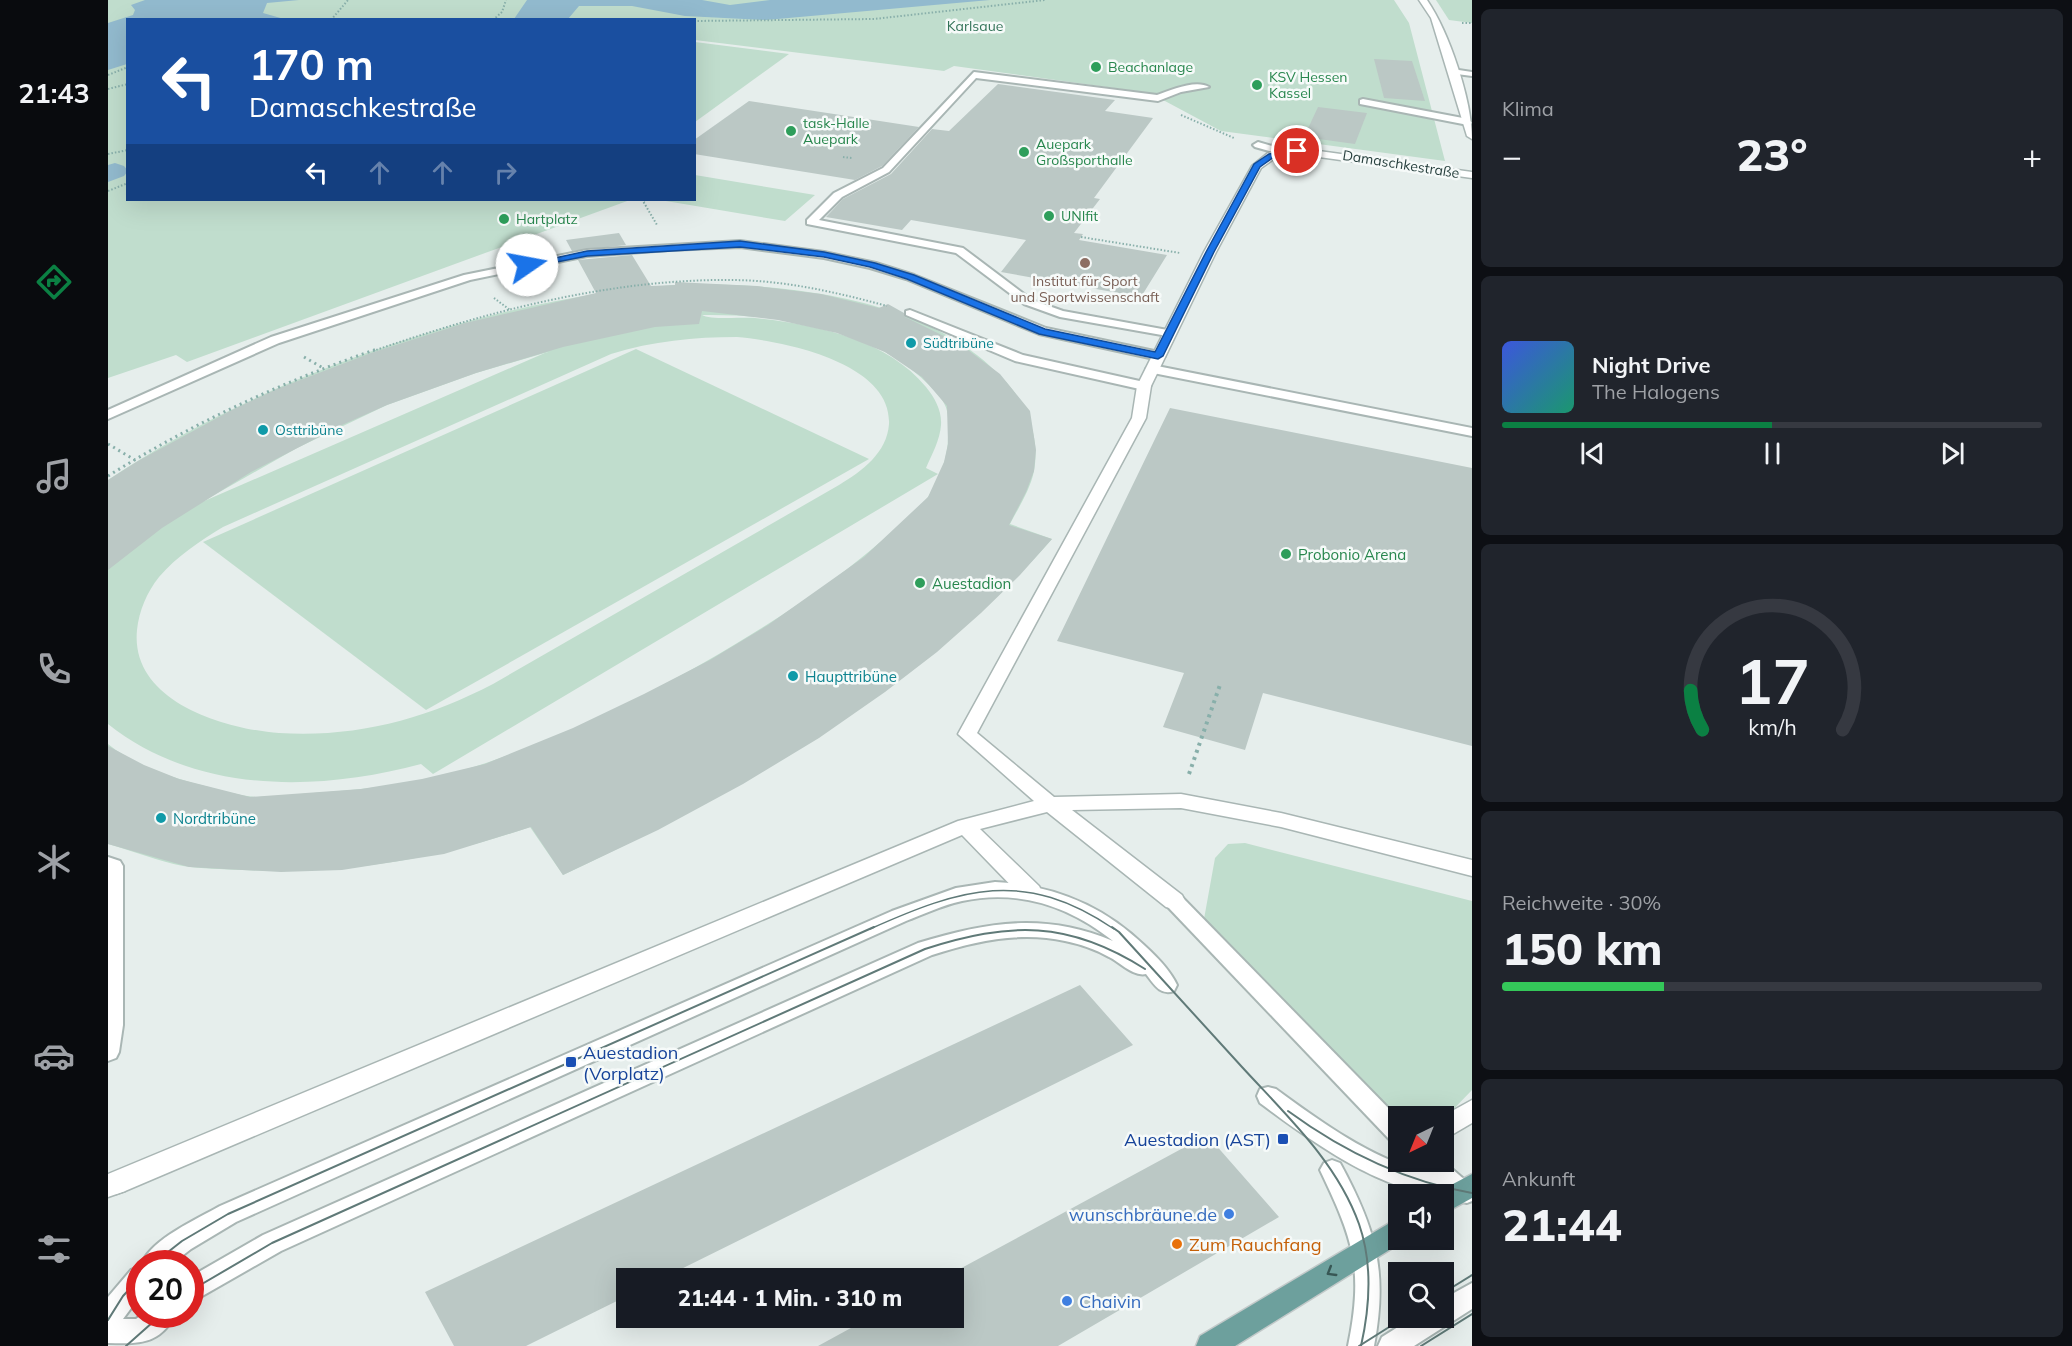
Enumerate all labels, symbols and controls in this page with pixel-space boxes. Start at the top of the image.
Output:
park label: Karlsaue [947,17,1003,35]
text: 170 m [249,38,374,91]
icon: left [150,42,228,120]
place label: Beachanlage [1108,58,1193,76]
marker: Beachanlage [1089,60,1103,74]
place label: KSV Hessen Kassel [1269,68,1348,102]
text: 21:43 [18,76,90,110]
marker: KSV Hessen Kassel [1250,78,1264,92]
text: Damaschkestraße [249,90,476,124]
text: Klima [1502,96,1554,121]
place label: task-Halle Auepark [803,114,869,148]
marker: task-Halle Auepark [784,124,798,138]
pin [1271,125,1322,176]
text: 23° [1736,126,1808,182]
icon: arrive [1280,134,1313,167]
place label: Auepark Großsporthalle [1036,135,1133,169]
text: − [1502,135,1522,176]
text: + [2022,135,2042,176]
marker: Auepark Großsporthalle [1017,145,1031,159]
street label: Damaschkestraße [1341,146,1461,182]
icon: left [300,156,333,189]
icon: ahead [363,156,396,189]
icon: ahead [426,156,459,189]
icon: right [489,156,522,189]
place label: UNIfit [1061,207,1098,225]
marker: UNIfit [1042,209,1056,223]
place label: Hartplatz [516,210,578,228]
marker: Hartplatz [497,212,511,226]
position arrow [495,233,559,297]
marker: Institut für Sport und Sportwissenschaft [1078,256,1092,270]
icon: directions [33,261,75,303]
place label: Institut für Sport und Sportwissenschaft [1011,272,1160,306]
place label: Südtribüne [923,334,994,352]
marker: Südtribüne [904,336,918,350]
text: Night Drive [1592,351,1711,379]
text: The Halogens [1592,379,1720,404]
place label: Osttribüne [275,421,343,439]
marker: Osttribüne [256,423,270,437]
icon: previous [1576,437,1609,470]
icon: pause [1756,437,1789,470]
icon: next [1936,437,1969,470]
icon: music [33,455,75,497]
place label: Probonio Arena [1298,545,1406,564]
marker: Probonio Arena [1279,547,1293,561]
place label: Auestadion [932,574,1011,593]
marker: Auestadion [913,576,927,590]
text: 17 [1735,641,1809,720]
icon: phone [33,648,75,690]
place label: Haupttribüne [805,667,897,686]
marker: Haupttribüne [786,669,800,683]
text: km/h [1748,713,1796,740]
place label: Nordtribüne [173,809,256,828]
marker: Nordtribüne [154,811,168,825]
icon: climate [33,841,75,883]
text: Reichweite · 30% [1502,890,1661,915]
text: 150 km [1502,920,1663,976]
icon: car [33,1035,75,1077]
place label: Auestadion (Vorplatz) [583,1041,678,1085]
marker: Auestadion (Vorplatz) [564,1055,578,1069]
north arrow [1388,1106,1454,1172]
map controls [1388,1106,1454,1328]
place label: Auestadion (AST) [1124,1128,1271,1151]
marker: Auestadion (AST) [1276,1132,1290,1146]
text: Ankunft [1502,1166,1575,1191]
button: sound [1388,1184,1454,1250]
text: 21:44 [1502,1196,1622,1252]
place label: wunschbräune.de [1069,1203,1217,1226]
marker: wunschbräune.de [1222,1207,1236,1221]
icon: filters [33,1228,75,1270]
place label: Zum Rauchfang [1189,1233,1322,1256]
marker: Zum Rauchfang [1170,1237,1184,1251]
speed limit sign: 20 [126,1250,204,1328]
button: search [1388,1262,1454,1328]
one-way arrow [1327,1265,1337,1277]
text: 21:44 · 1 Min. · 310 m [678,1284,902,1312]
place label: Chaivin [1079,1290,1141,1313]
marker: Chaivin [1060,1294,1074,1308]

